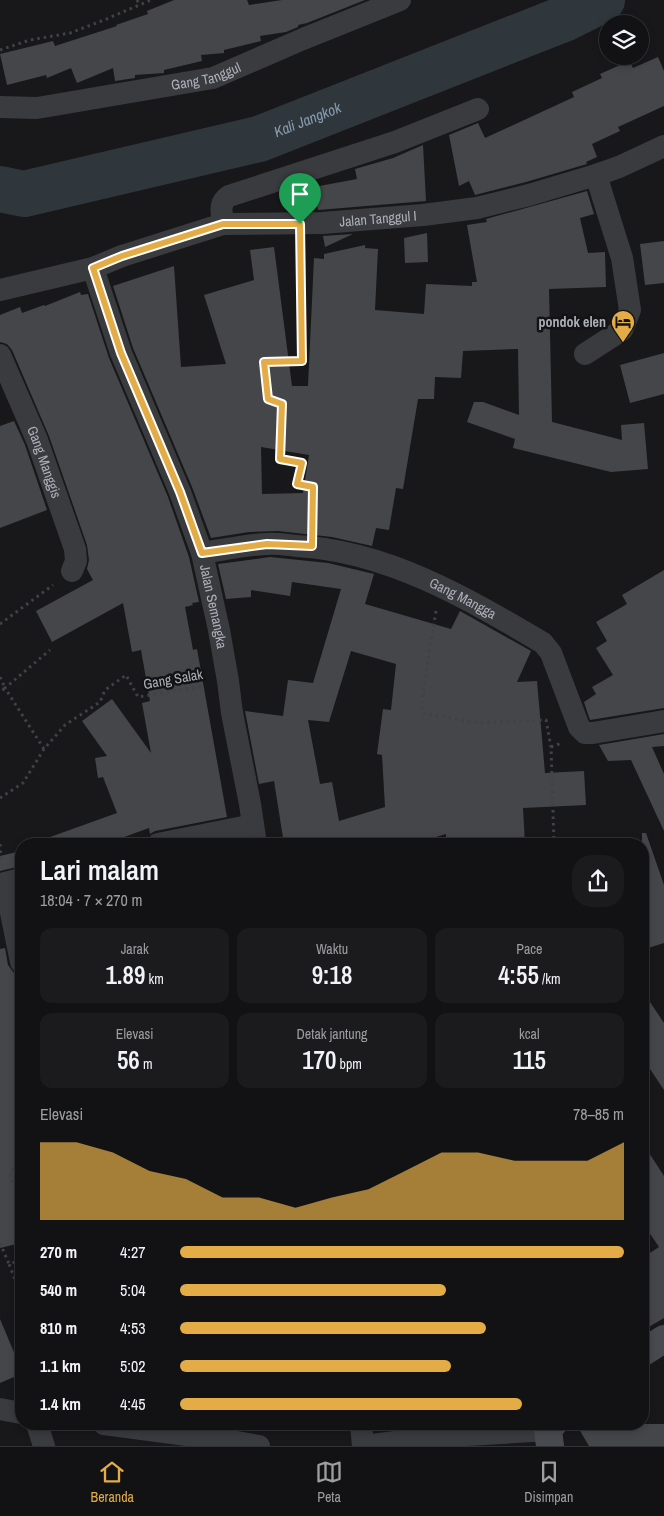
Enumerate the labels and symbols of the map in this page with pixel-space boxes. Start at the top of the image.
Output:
street label: Gang Tanggul [170,58,243,94]
water label: Kali Jangkok [271,96,345,142]
pin [279,173,321,224]
street label: Jalan Tanggul I [339,207,417,231]
hotel icon: pondok elen [610,309,636,343]
place label: pondok elen [538,313,606,331]
street label: Gang Manggis [23,423,66,501]
street label: Jalan Semangka [196,563,231,650]
street label: Gang Mangga [427,574,500,623]
street label: Gang Salak [142,665,204,693]

